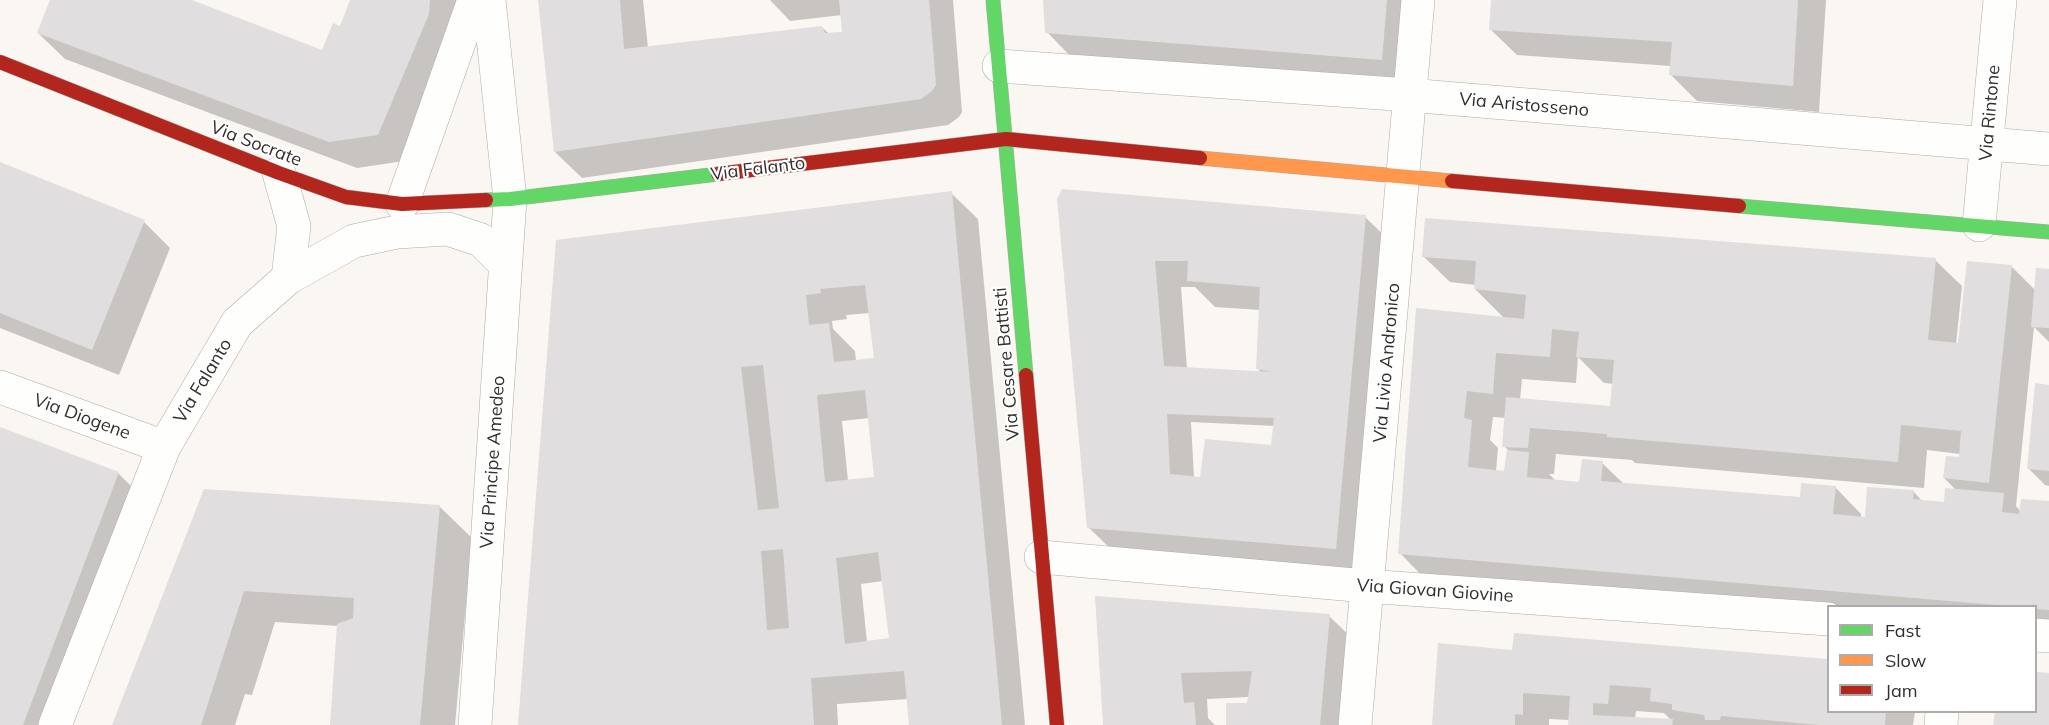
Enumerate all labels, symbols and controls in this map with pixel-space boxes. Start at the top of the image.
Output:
street label: Via Rintone [1975,64,2005,162]
street label: Via Aristosseno [1458,89,1590,121]
street label: Via Socrate [207,117,305,171]
street label: Via Falanto [710,152,806,186]
street label: Via Livio Andronico [1369,282,1405,444]
street label: Via Cesare Battisti [990,287,1024,441]
street label: Via Falanto [169,335,237,427]
street label: Via Principe Amedeo [476,375,510,549]
street label: Via Diogene [31,390,133,444]
street label: Via Giovan Giovine [1356,575,1514,607]
legend [1827,605,2037,713]
text: Fast [1885,619,1921,642]
text: Slow [1885,649,1926,672]
text: Jam [1885,679,1918,702]

